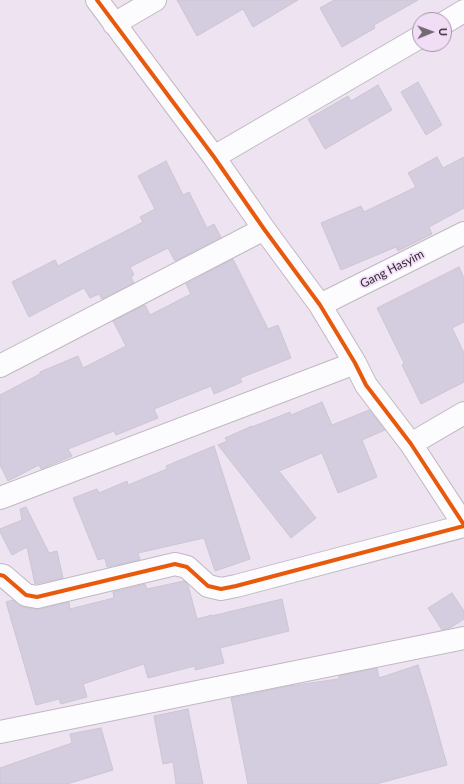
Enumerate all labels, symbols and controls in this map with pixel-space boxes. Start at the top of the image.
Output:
north arrow [412,12,452,52]
text: U [437,28,450,36]
street label: Gang Hasyim [358,247,426,291]

